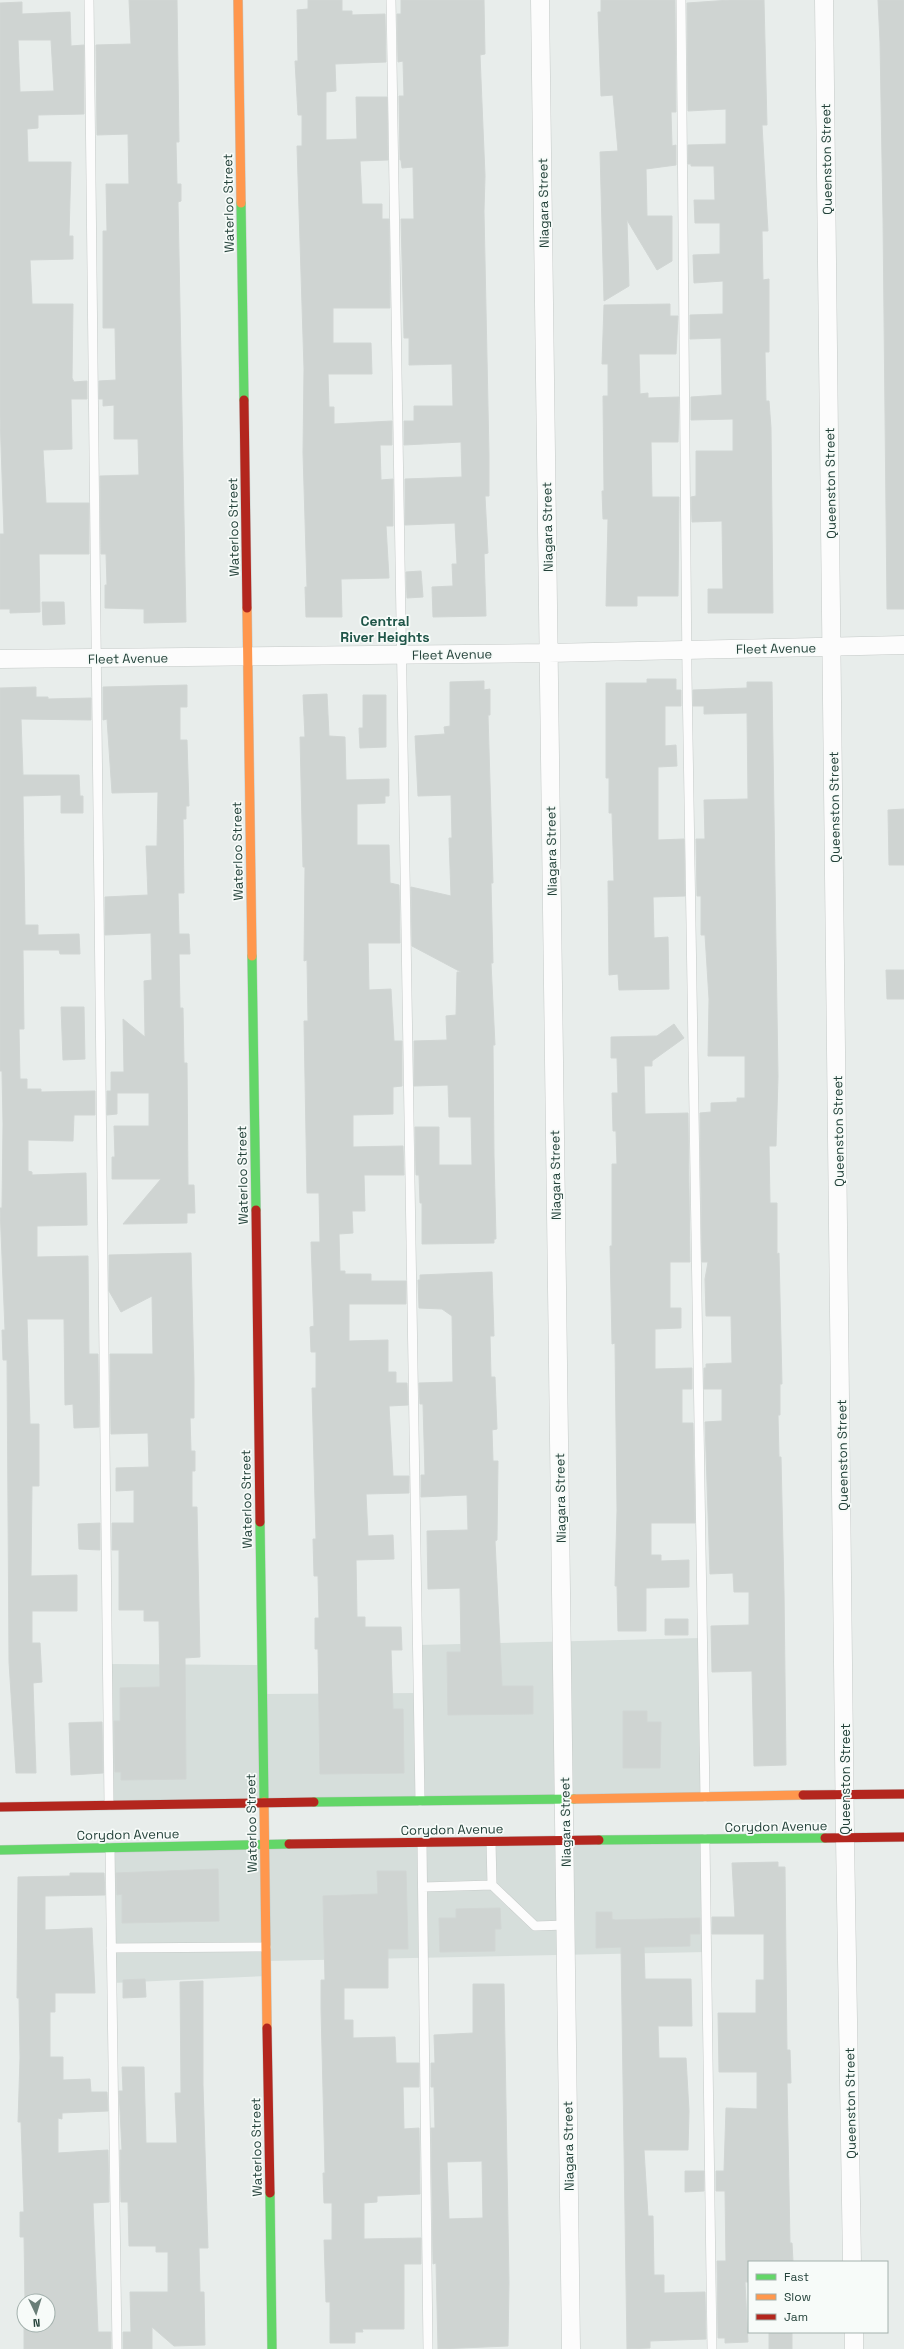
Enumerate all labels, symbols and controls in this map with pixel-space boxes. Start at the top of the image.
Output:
street label: Queenston Street [817,103,836,215]
street label: Waterloo Street [219,153,238,253]
street label: Niagara Street [534,158,553,248]
street label: Queenston Street [821,427,840,539]
street label: Waterloo Street [224,477,243,577]
street label: Niagara Street [538,482,557,572]
district label: Central River Heights [340,612,430,646]
street label: Fleet Avenue [736,639,816,658]
street label: Fleet Avenue [412,645,492,664]
street label: Fleet Avenue [88,649,168,668]
street label: Queenston Street [825,751,844,863]
street label: Waterloo Street [228,801,247,901]
street label: Niagara Street [542,806,561,896]
street label: Queenston Street [829,1075,848,1187]
street label: Waterloo Street [233,1125,252,1225]
street label: Niagara Street [546,1130,565,1220]
street label: Queenston Street [833,1399,852,1511]
street label: Waterloo Street [237,1449,256,1549]
street label: Niagara Street [551,1453,570,1543]
street label: Queenston Street [837,1723,854,1835]
street label: Waterloo Street [242,1773,261,1873]
street label: Niagara Street [556,1777,575,1867]
street label: Corydon Avenue [725,1817,828,1836]
street label: Corydon Avenue [401,1820,504,1839]
street label: Corydon Avenue [77,1825,180,1844]
street label: Queenston Street [841,2047,860,2159]
street label: Waterloo Street [247,2097,266,2197]
street label: Niagara Street [559,2101,578,2191]
legend [748,2261,888,2333]
text: Fast [784,2269,809,2285]
text: Slow [784,2289,811,2305]
north arrow [16,2293,56,2333]
text: Jam [784,2309,808,2325]
text: N [33,2316,41,2330]

